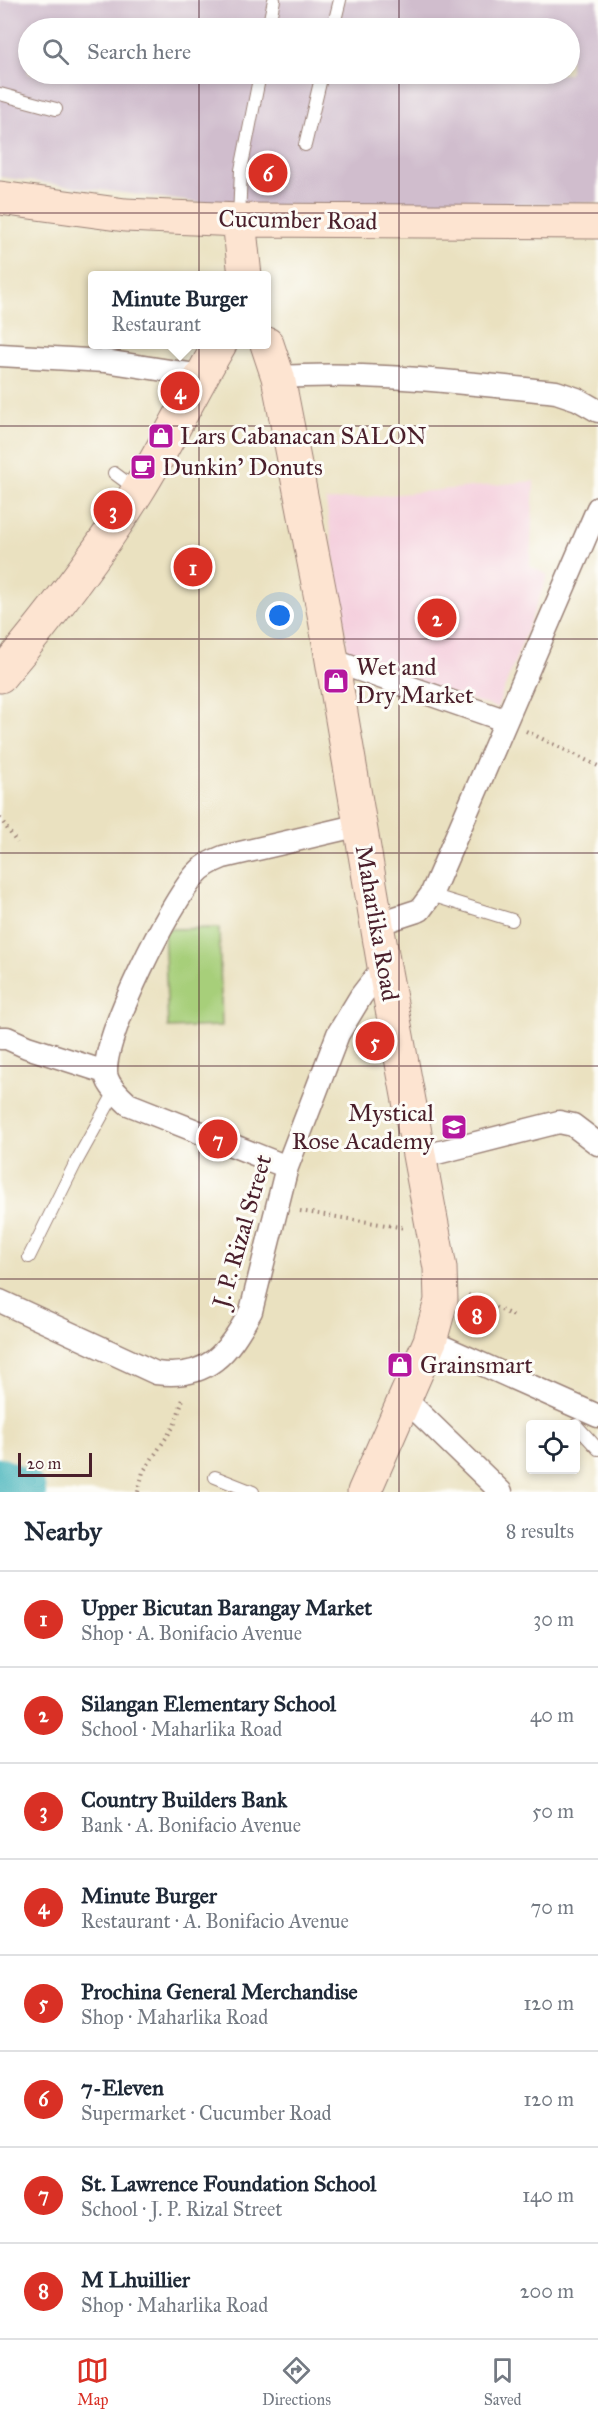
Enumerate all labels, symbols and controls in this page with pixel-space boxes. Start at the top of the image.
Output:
search box [18,18,580,84]
icon: search [39,35,72,68]
text: Search here [87,38,191,65]
pin: 6 [248,150,288,195]
street label: Cucumber Road [218,204,378,236]
popup [88,271,271,349]
text: Minute Burger [111,285,248,312]
text: Restaurant [111,312,201,336]
pin: 4 [160,368,200,414]
shop icon: Lars Cabanacan SALON [146,421,176,451]
place label: Lars Cabanacan SALON [180,421,427,451]
cafe icon: Dunkin' Donuts [128,452,158,482]
place label: Dunkin' Donuts [162,452,323,482]
pin: 3 [94,488,132,532]
pin: 1 [174,544,212,590]
pin: 2 [418,596,456,640]
your location [265,601,294,630]
place label: Wet and Dry Market [356,652,474,710]
shop icon: Wet and Dry Market [321,666,351,696]
street label: Maharlika Road [349,843,405,1003]
pin: 5 [356,1018,394,1064]
place label: Mystical Rose Academy [292,1098,435,1156]
school or university icon: Mystical Rose Academy [439,1112,469,1142]
pin: 7 [198,1116,238,1162]
street label: J. P. Rizal Street [205,1150,278,1314]
pin: 8 [458,1292,496,1338]
shop icon: Grainsmart [385,1350,415,1380]
place label: Grainsmart [420,1350,533,1380]
map controls [526,1420,580,1474]
button: locate [526,1420,580,1474]
scale bar [18,1450,92,1478]
text: 20 m [27,1454,61,1473]
text: Nearby [24,1515,102,1547]
text: 8 results [506,1519,574,1543]
text: Upper Bicutan Barangay Market [81,1594,372,1621]
text: 1 [40,1607,47,1631]
text: 30 m [533,1607,574,1631]
text: Shop · A. Bonifacio Avenue [81,1621,302,1645]
text: Silangan Elementary School [81,1690,336,1717]
text: 2 [39,1703,48,1727]
text: 40 m [530,1703,574,1727]
text: School · Maharlika Road [81,1717,282,1741]
text: Country Builders Bank [81,1786,287,1813]
text: 3 [40,1799,48,1823]
text: 50 m [532,1799,574,1823]
text: Bank · A. Bonifacio Avenue [81,1813,301,1837]
text: Minute Burger [81,1882,217,1909]
text: 4 [38,1895,49,1919]
text: 70 m [531,1895,574,1919]
text: Restaurant · A. Bonifacio Avenue [81,1909,349,1933]
text: Prochina General Merchandise [81,1978,358,2005]
text: 5 [39,1991,48,2015]
text: 120 m [523,1991,574,2015]
text: Shop · Maharlika Road [81,2005,268,2029]
text: 7-Eleven [81,2074,164,2101]
text: 6 [38,2087,49,2111]
text: 120 m [523,2087,574,2111]
text: Supermarket · Cucumber Road [81,2101,332,2125]
text: St. Lawrence Foundation School [81,2170,376,2197]
text: 7 [38,2183,49,2207]
text: 140 m [522,2183,574,2207]
text: School · J. P. Rizal Street [81,2197,282,2221]
text: M Lhuillier [81,2266,190,2293]
text: 8 [38,2279,49,2303]
text: 200 m [520,2279,574,2303]
text: Shop · Maharlika Road [81,2293,268,2317]
tab: Map [76,2354,109,2409]
tab: Directions [262,2354,331,2409]
tab: Saved [484,2354,522,2409]

